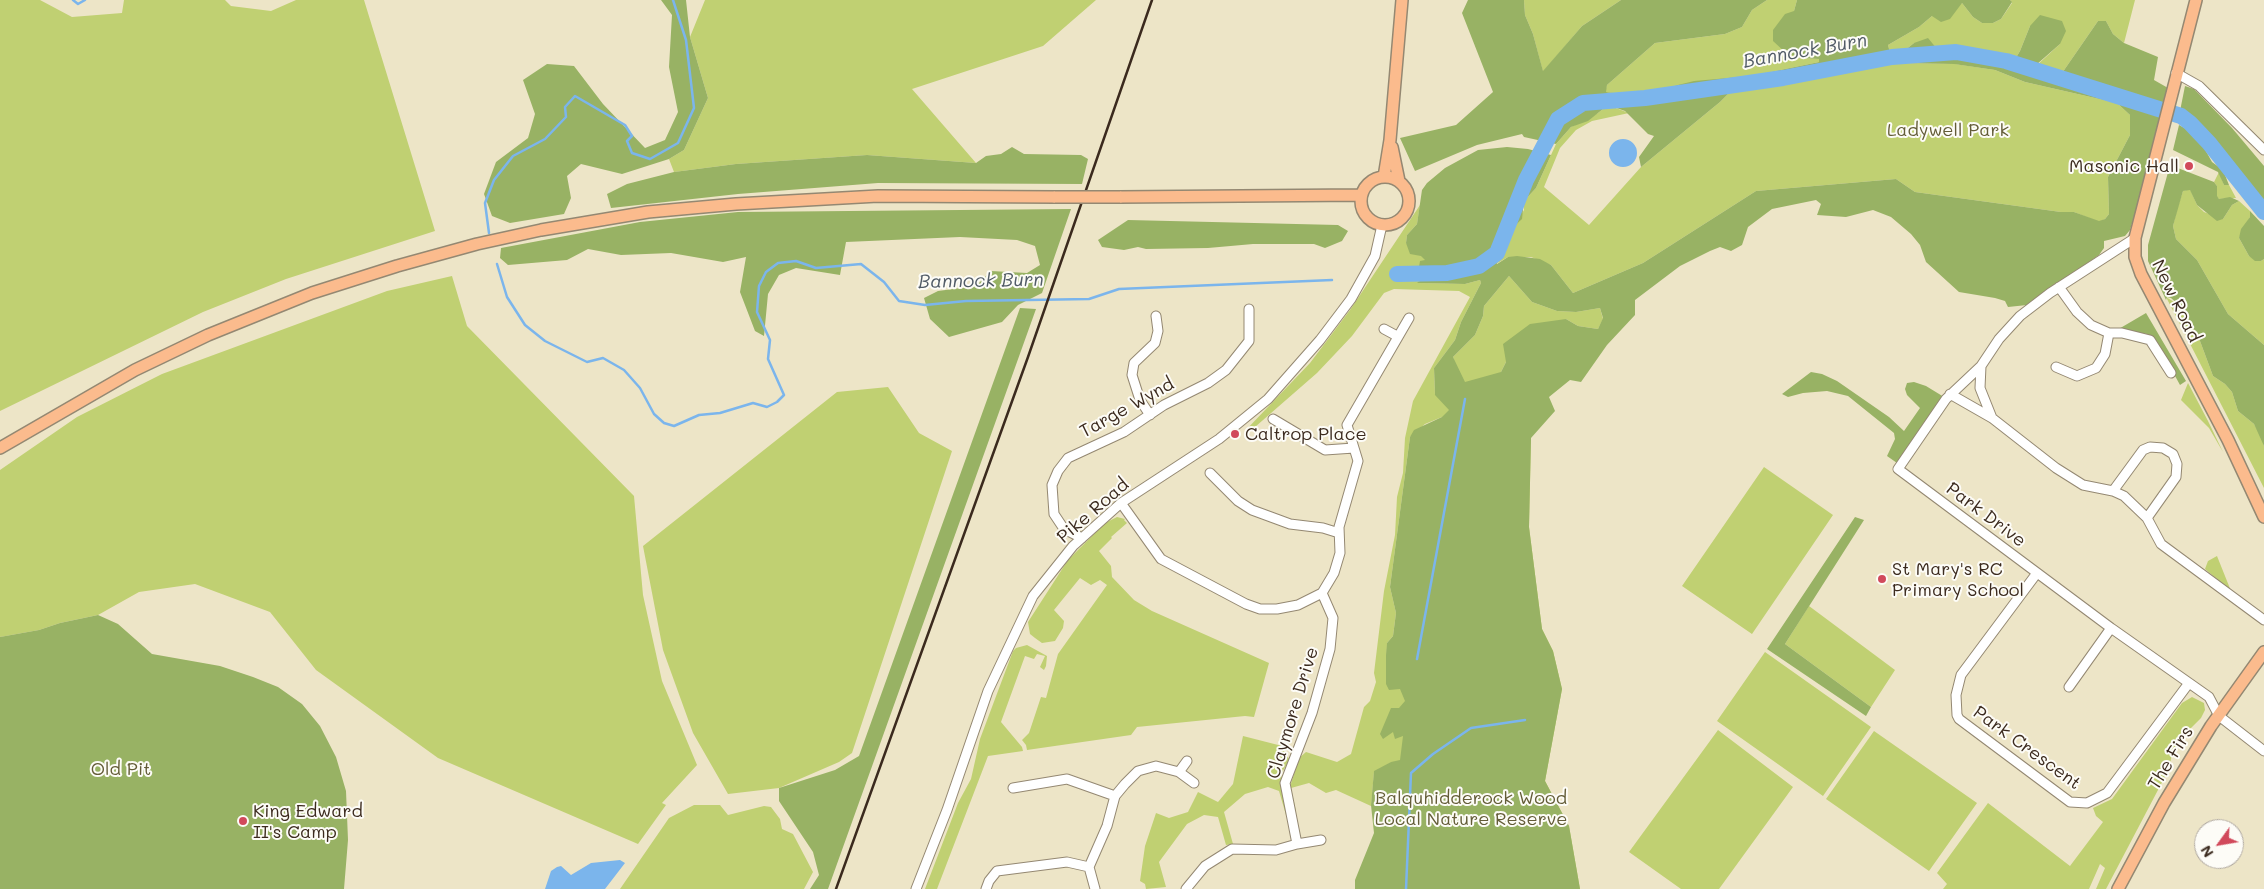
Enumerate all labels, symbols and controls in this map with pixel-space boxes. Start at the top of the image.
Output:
water label: Bannock Burn [1741,29,1869,73]
park label: Ladywell Park [1887,119,2009,141]
place label: Masonic Hall [2069,155,2179,177]
marker: Masonic Hall [2183,160,2195,172]
street label: New Road [2147,256,2205,346]
water label: Bannock Burn [918,269,1044,293]
street label: Targe Wynd [1076,373,1178,443]
place label: Caltrop Place [1245,423,1367,445]
marker: Caltrop Place [1229,428,1241,440]
street label: Pike Road [1053,474,1133,548]
street label: Park Drive [1942,478,2030,552]
place label: St Mary's RC Primary School [1892,558,2024,600]
marker: St Mary's RC Primary School [1876,573,1888,585]
street label: Claymore Drive [1263,645,1323,781]
street label: Park Crescent [1969,702,2085,794]
street label: The Firs [2144,722,2198,794]
park label: Old Pit [91,758,151,780]
park label: Balquhidderock Wood Local Nature Reserve [1375,787,1567,830]
place label: King Edward II's Camp [253,800,363,842]
marker: King Edward II's Camp [237,815,249,827]
north arrow [2194,819,2244,869]
text: N [2196,842,2218,861]

